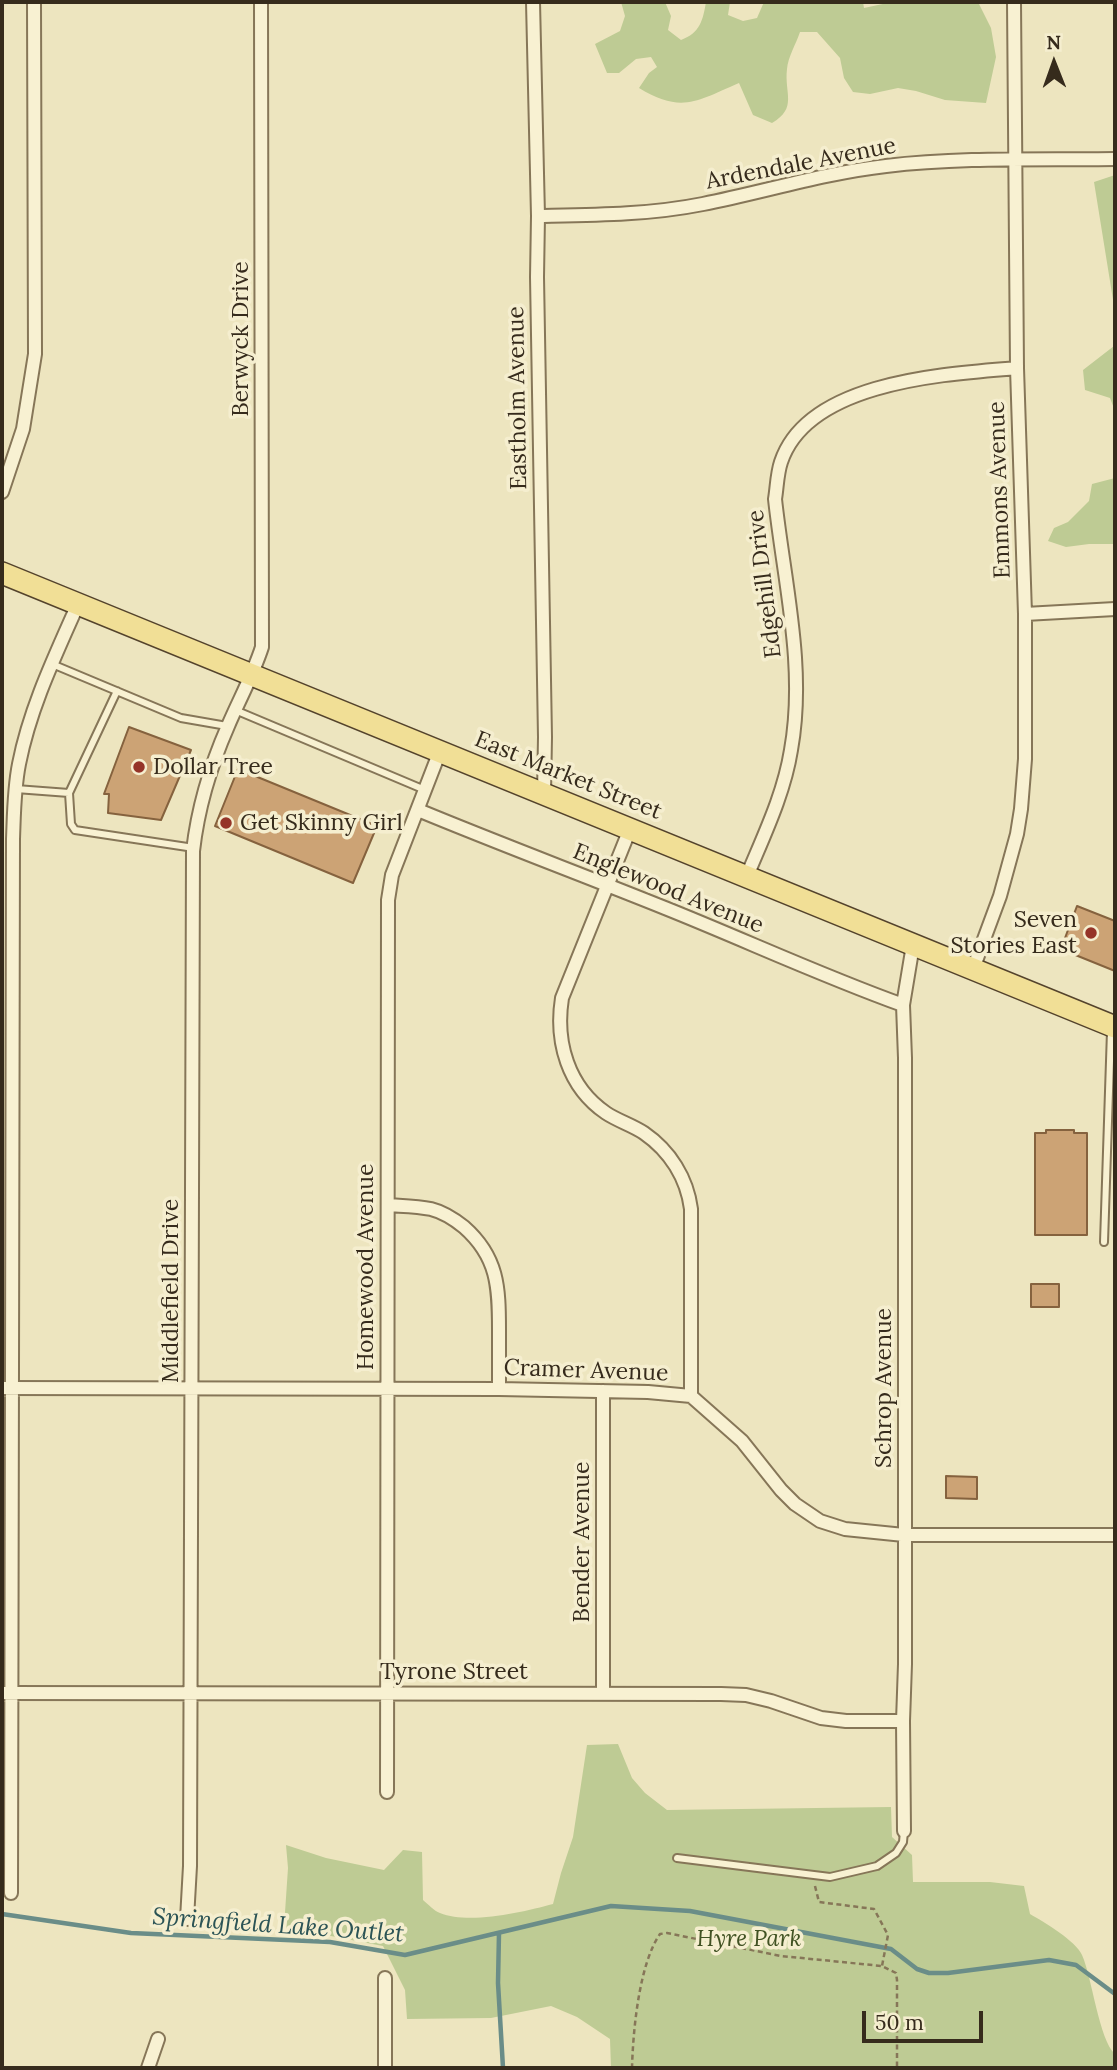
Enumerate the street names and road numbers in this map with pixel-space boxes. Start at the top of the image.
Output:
street label: Ardendale Avenue [704,132,898,196]
street label: Berwyck Drive [227,261,255,417]
street label: Eastholm Avenue [503,306,533,490]
street label: Emmons Avenue [983,401,1017,579]
street label: Edgehill Drive [742,508,788,660]
street label: East Market Street [470,726,666,826]
street label: Englewood Avenue [569,838,767,940]
street label: Homewood Avenue [352,1164,380,1370]
street label: Middlefield Drive [157,1199,185,1383]
street label: Schrop Avenue [870,1308,898,1468]
street label: Cramer Avenue [503,1354,669,1388]
street label: Bender Avenue [568,1461,596,1623]
street label: Tyrone Street [380,1658,528,1686]

